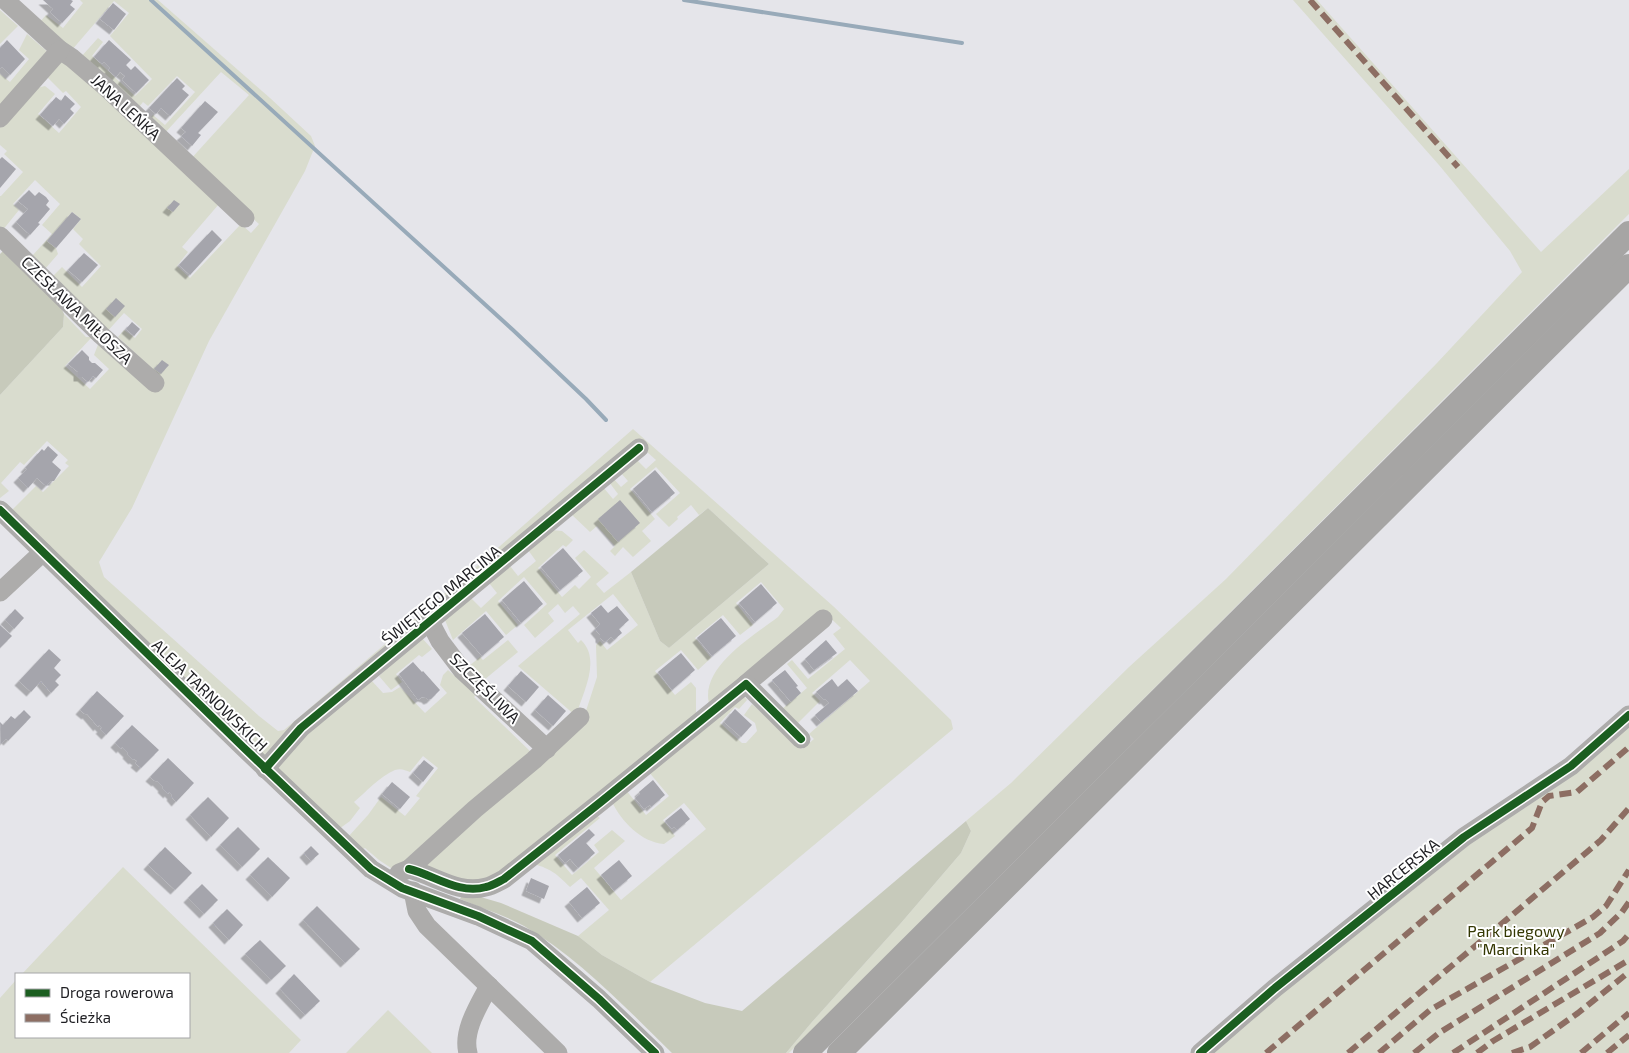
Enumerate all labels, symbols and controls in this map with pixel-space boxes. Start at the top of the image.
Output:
street label: JANA LEŃKA [88,70,165,144]
street label: CZESŁAWA MIŁOSZA [18,252,137,368]
street label: ŚWIĘTEGO MARCINA [377,541,504,649]
street label: ALEJA TARNOWSKICH [149,635,272,755]
street label: SZCZĘŚLIWA [446,649,524,727]
street label: HARCERSKA [1363,834,1442,903]
park label: Park biegowy "Marcinka" [1467,921,1565,958]
legend [15,973,190,1038]
text: Droga rowerowa [60,983,174,1001]
text: Ścieżka [60,1008,111,1026]

